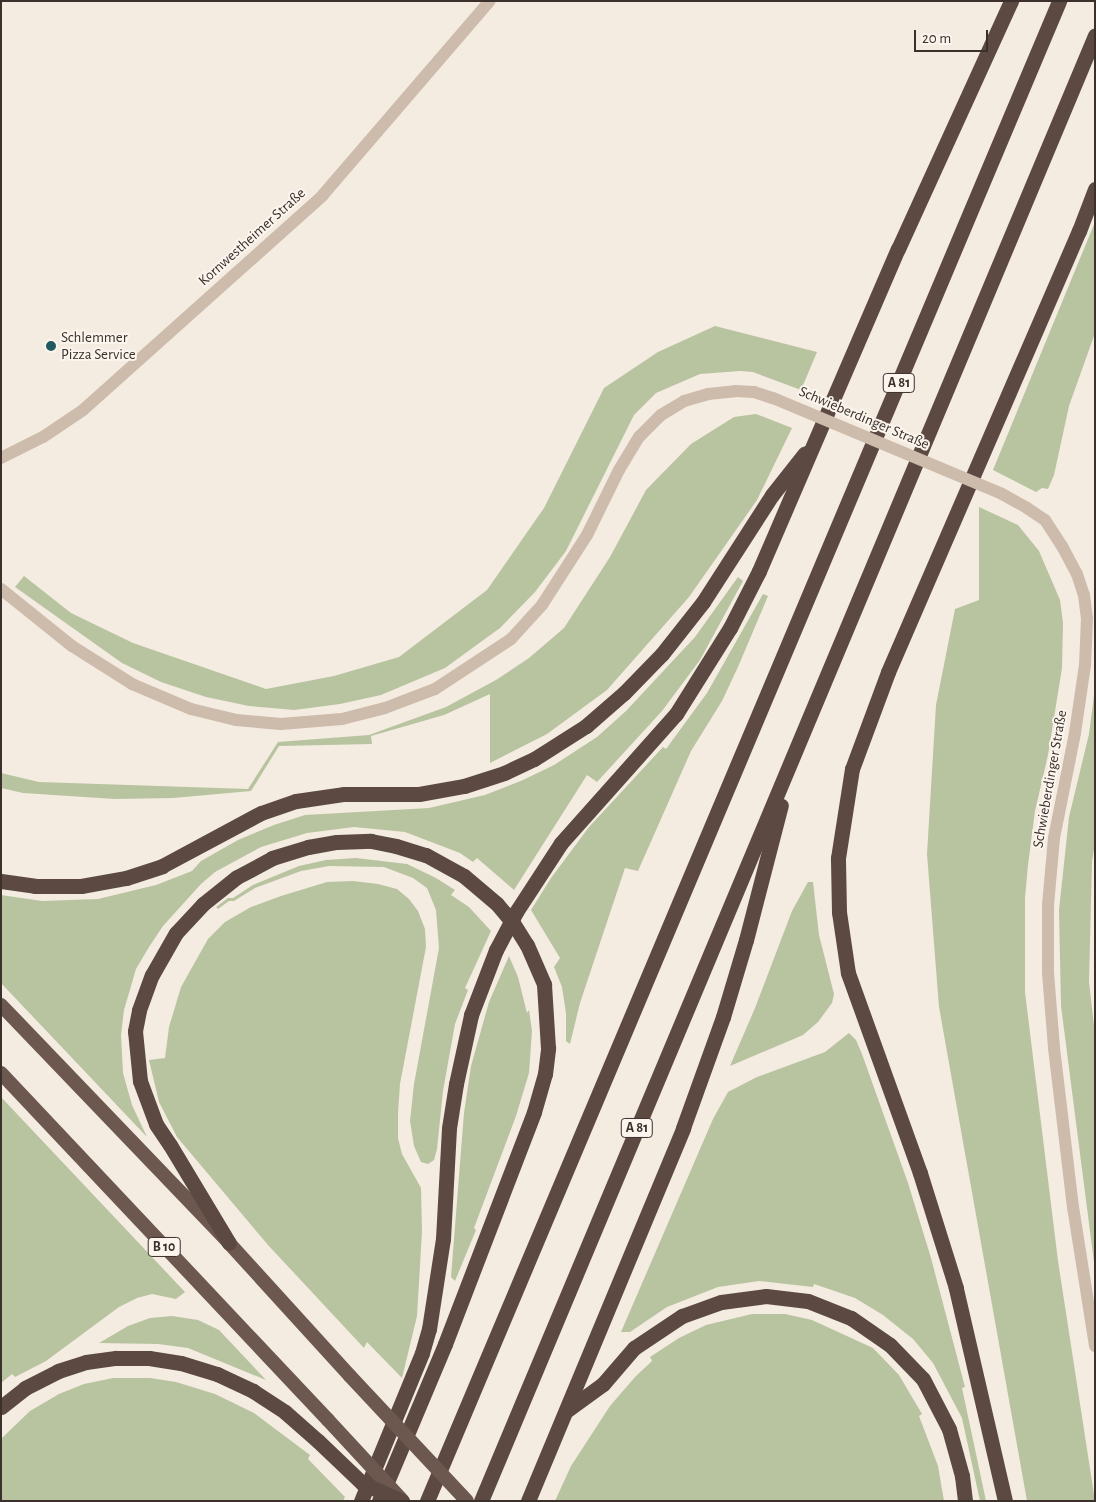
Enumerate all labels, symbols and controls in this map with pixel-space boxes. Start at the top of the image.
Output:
scale bar [916,20,990,52]
text: 20 m [922,31,951,46]
street label: Kornwestheimer Straße [195,184,309,290]
place label: Schlemmer Pizza Service [61,328,136,363]
marker: Schlemmer Pizza Service [45,340,57,352]
road number: A 81 [883,372,915,394]
street label: Schwieberdinger Straße [796,382,932,454]
street label: Schwieberdinger Straße [1029,709,1071,849]
road number: A 81 [621,1116,653,1140]
road number: B 10 [146,1236,182,1258]

